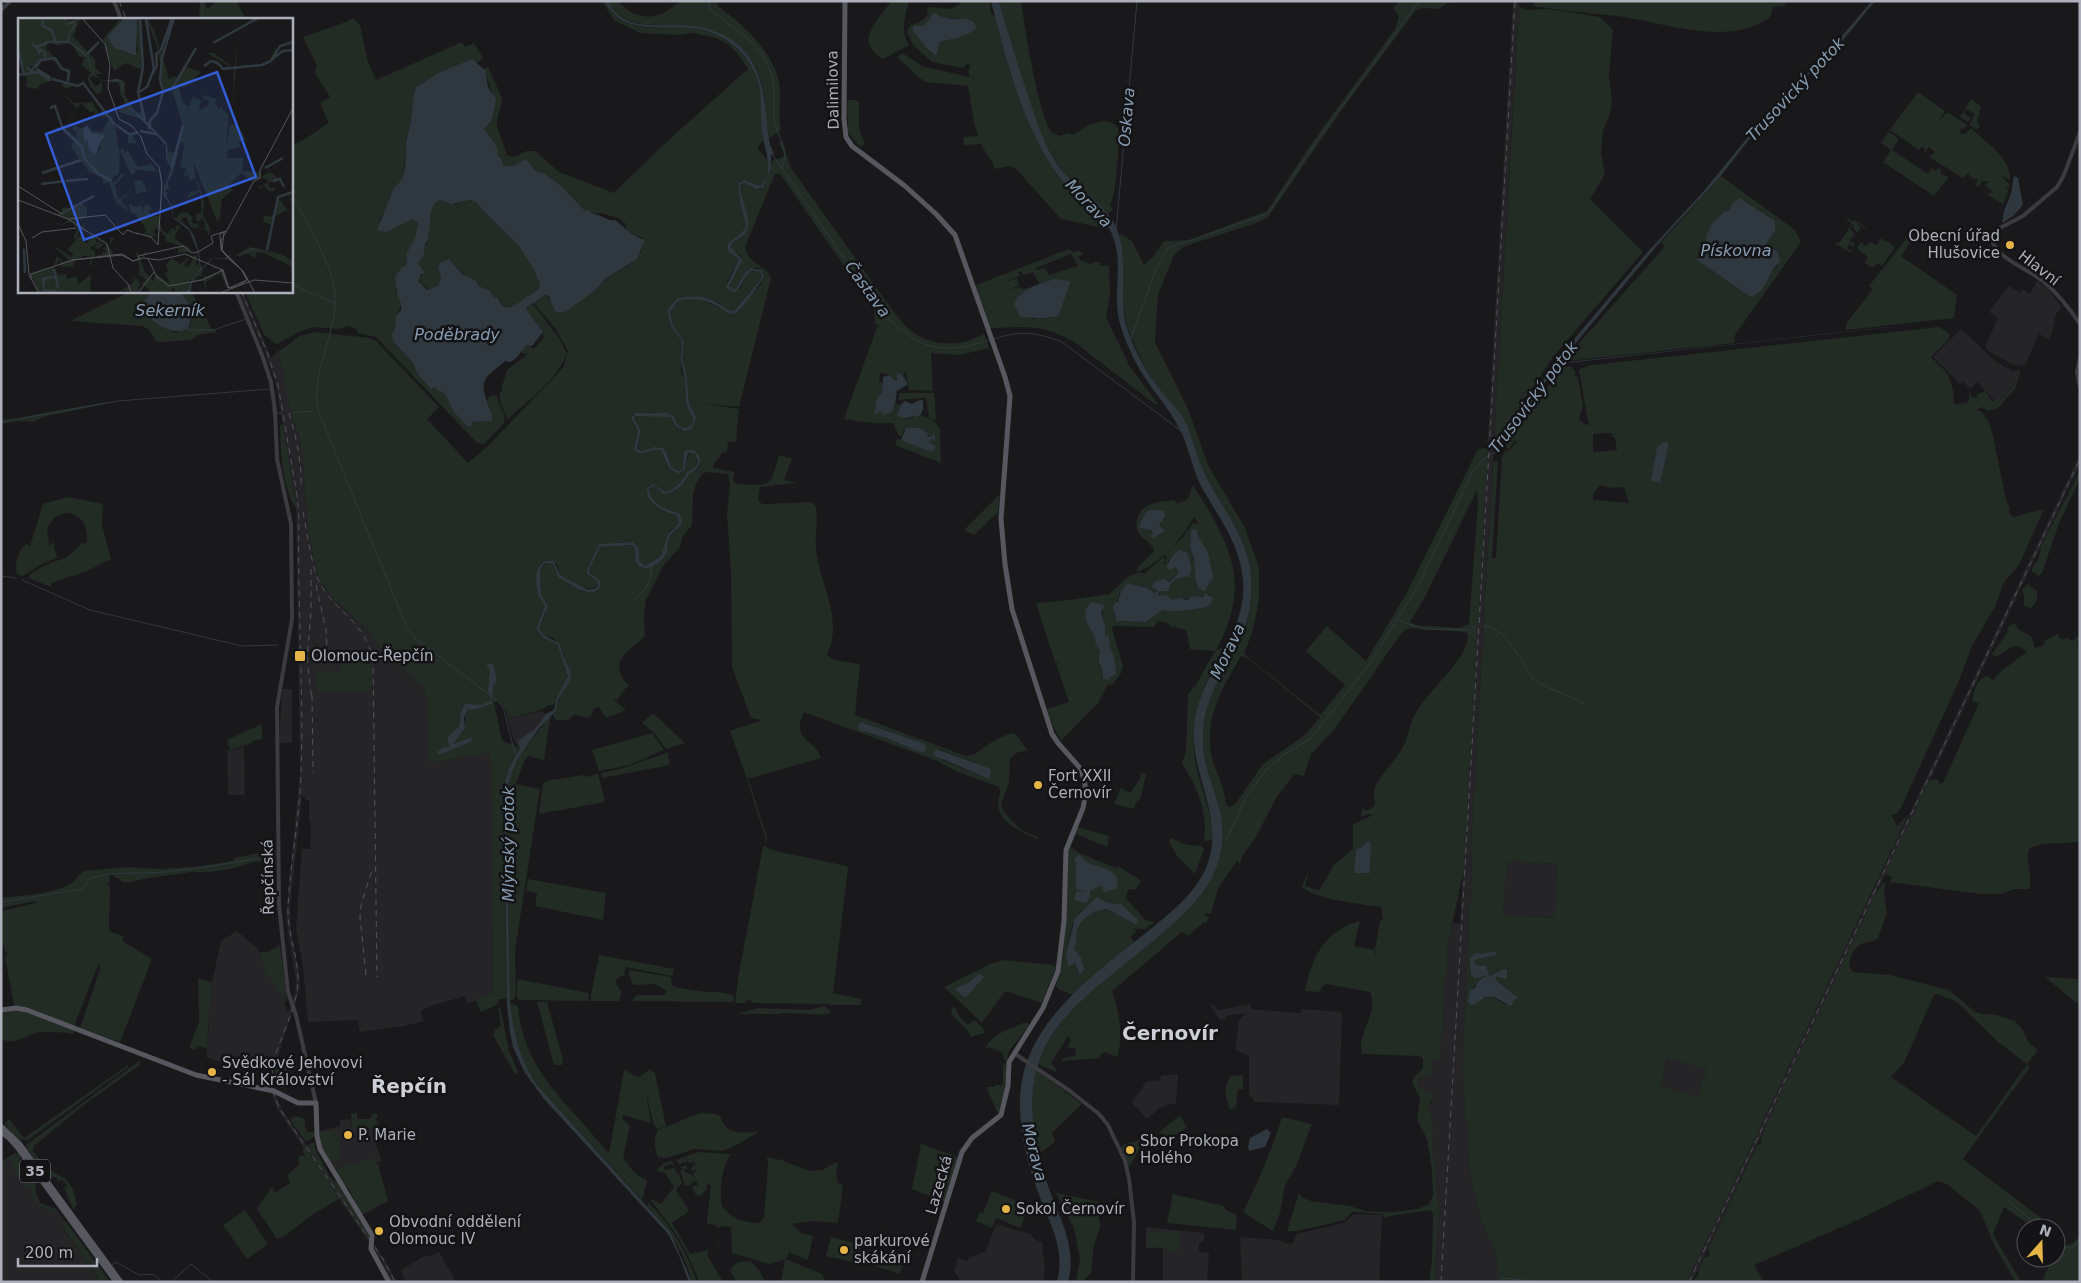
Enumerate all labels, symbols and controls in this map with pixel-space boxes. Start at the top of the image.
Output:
inset map [18,18,292,292]
water label: Trusovický potok [1742,33,1849,145]
street label: Dalimilova [823,50,843,130]
water label: Oskava [1114,87,1139,147]
water label: Morava [1061,175,1116,231]
place label: Obecní úřad Hlušovice [1908,227,2000,262]
marker: Obecní úřad Hlušovice [2004,239,2016,251]
water label: Pískovna [1701,241,1771,260]
street label: Hlavní [2015,247,2064,290]
water label: Častava [841,258,894,321]
water label: Sekerník [135,301,206,320]
water label: Poděbrady [414,325,500,344]
water label: Trusovický potok [1485,337,1582,457]
water label: Morava [1206,620,1249,682]
place label: Olomouc-Řepčín [311,646,434,665]
marker: Olomouc-Řepčín [293,649,307,663]
place label: Fort XXII Černovír [1048,767,1112,802]
marker: Fort XXII Černovír [1032,779,1044,791]
water label: Mlýnský potok [499,786,518,902]
street label: Řepčínská [257,839,278,915]
district label: Černovír [1122,1021,1218,1045]
place label: Svědkové Jehovovi - Sál Království [222,1054,363,1089]
marker: Svědkové Jehovovi - Sál Království [206,1066,218,1078]
district label: Řepčín [371,1074,447,1098]
water label: Morava [1018,1121,1051,1183]
place label: P. Marie [358,1126,416,1144]
marker: P. Marie [342,1129,354,1141]
place label: Sbor Prokopa Holého [1140,1132,1239,1167]
marker: Sbor Prokopa Holého [1124,1144,1136,1156]
street label: Lazecká [922,1153,956,1217]
road number: 35 [20,1160,50,1182]
place label: Sokol Černovír [1016,1199,1125,1218]
marker: Sokol Černovír [1000,1203,1012,1215]
place label: Obvodní oddělení Olomouc IV [389,1213,522,1248]
north arrow [2016,1218,2066,1268]
text: N [2037,1221,2054,1240]
marker: Obvodní oddělení Olomouc IV [373,1225,385,1237]
place label: parkurové skákání [854,1232,930,1267]
scale bar [18,1236,96,1268]
text: 200 m [25,1244,73,1262]
marker: parkurové skákání [838,1244,850,1256]

